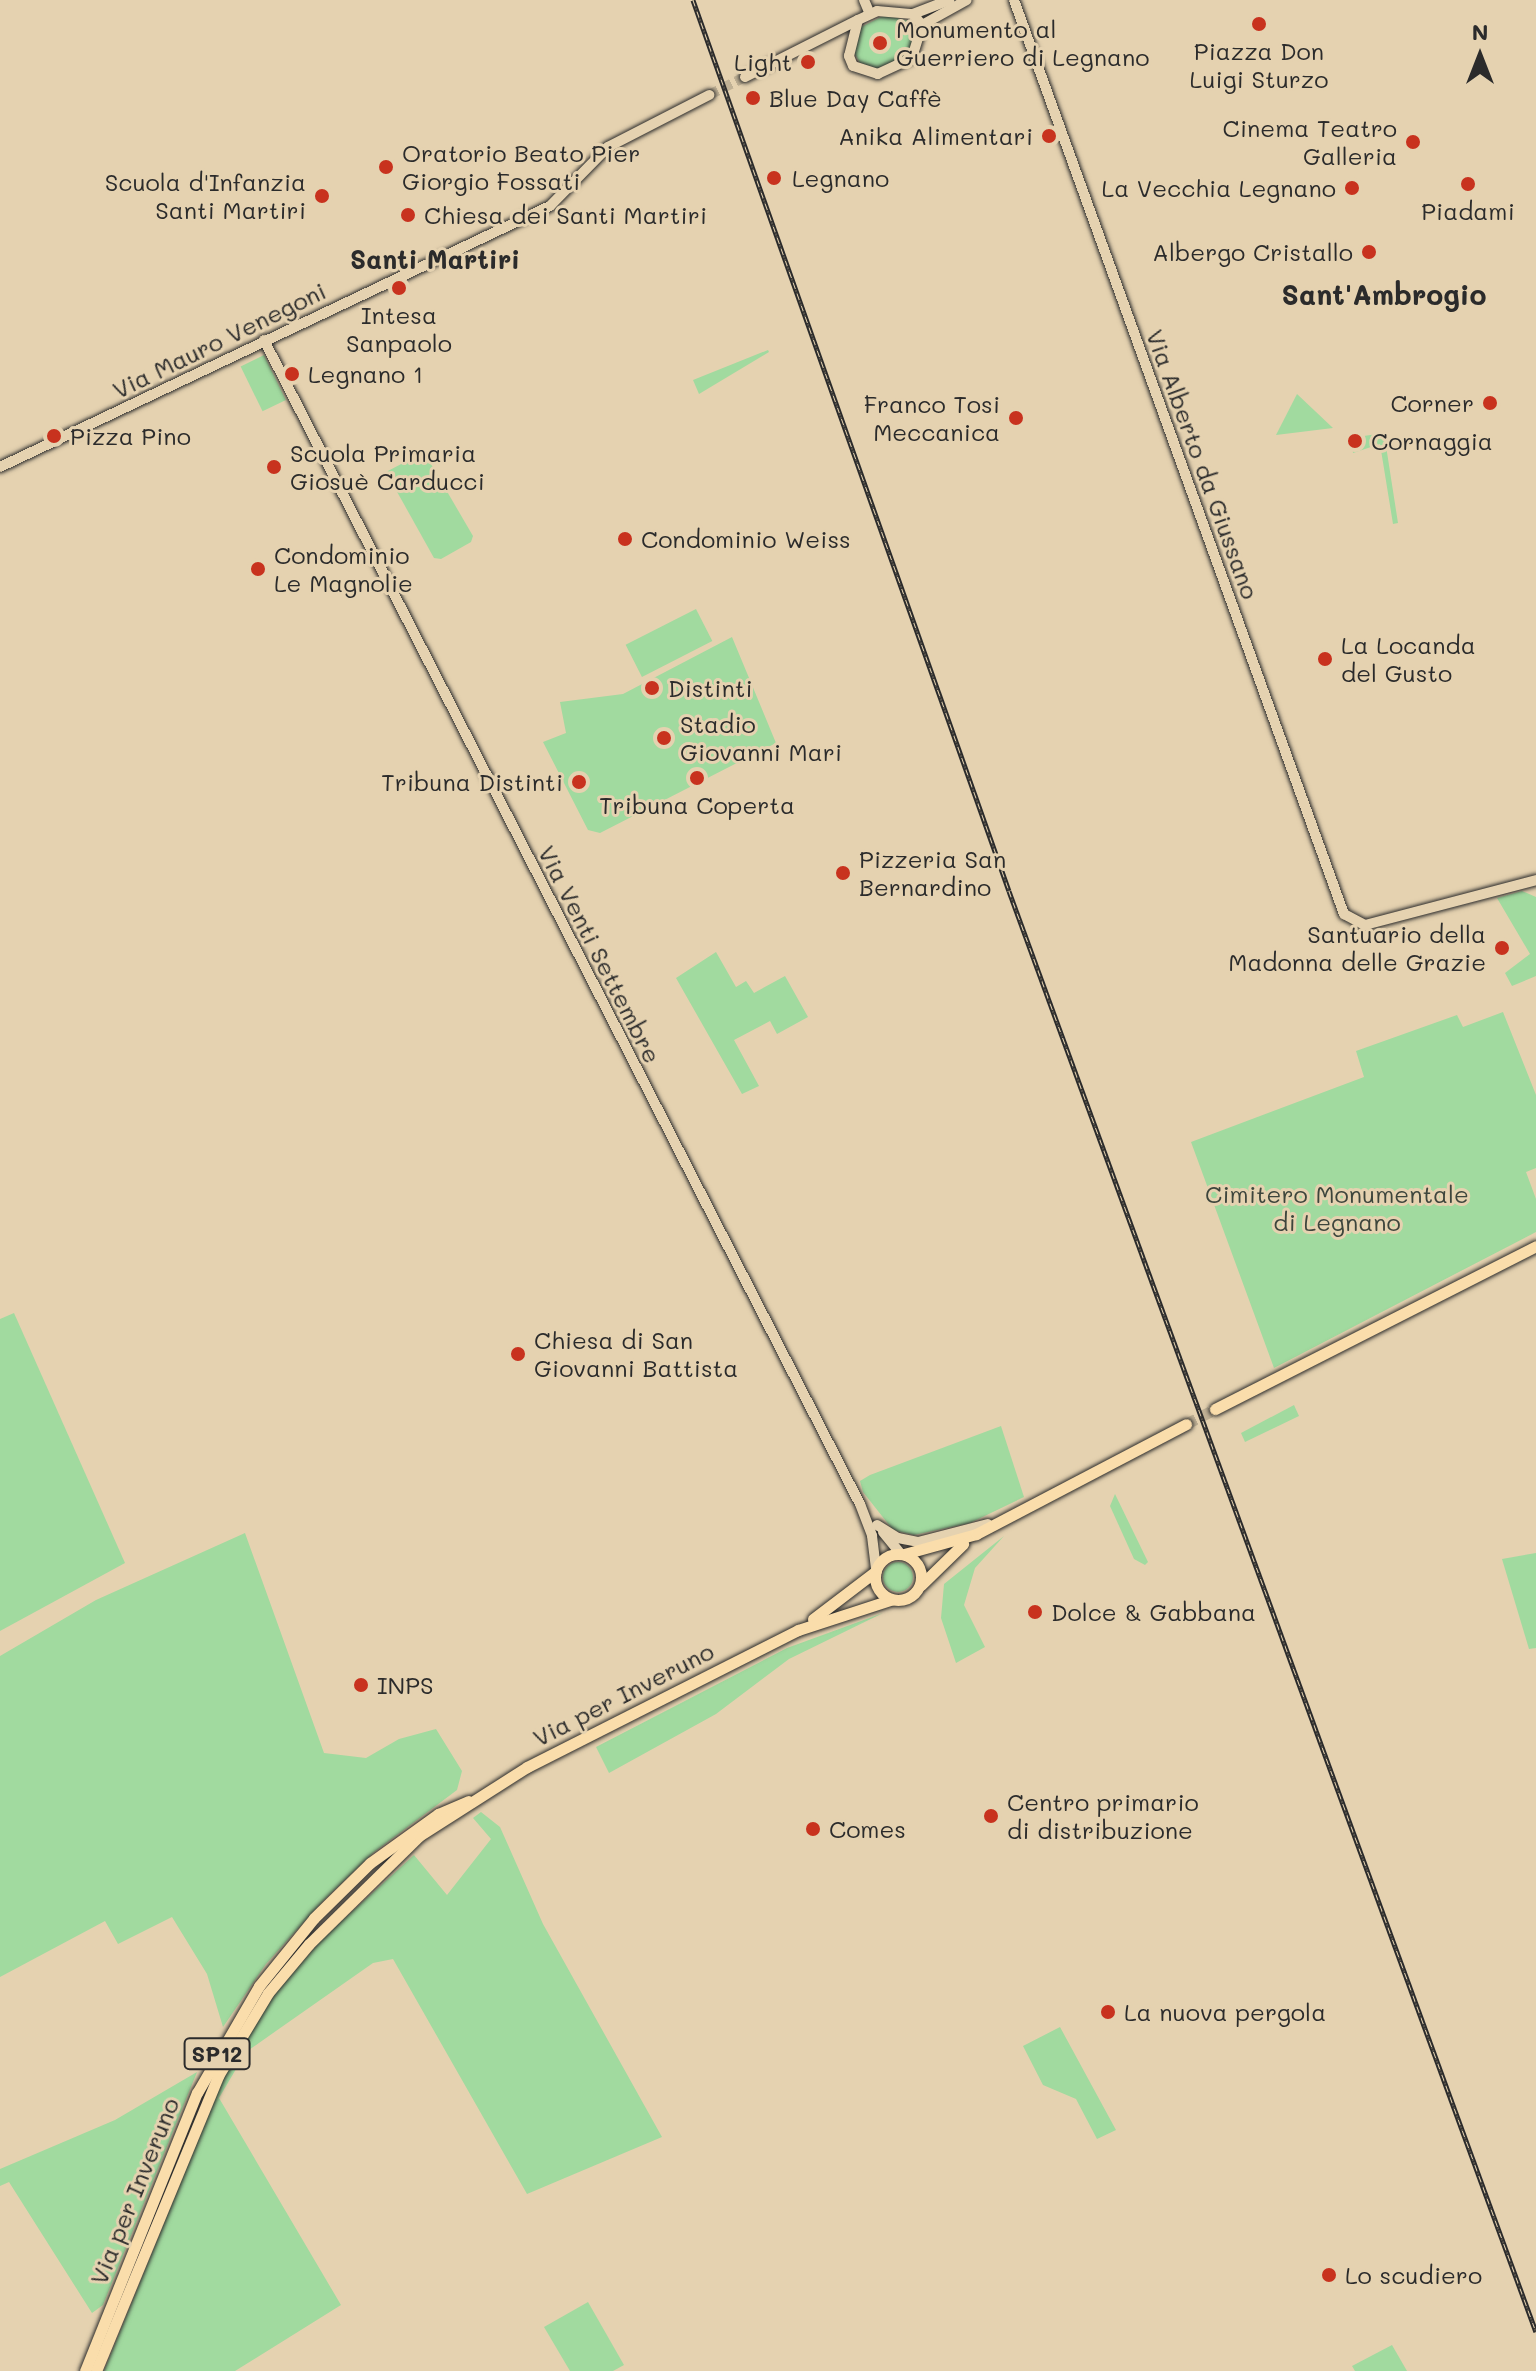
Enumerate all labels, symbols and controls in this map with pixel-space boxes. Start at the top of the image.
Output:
place label: Monumento al Guerriero di Legnano [896,15,1149,71]
marker: Piazza Don Luigi Sturzo [1250,15,1268,33]
north arrow [1440,16,1520,96]
text: N [1472,17,1488,46]
marker: Monumento al Guerriero di Legnano [871,34,889,52]
place label: Piazza Don Luigi Sturzo [1190,37,1328,93]
place label: Light [734,48,792,76]
marker: Light [799,53,817,71]
place label: Blue Day Caffè [769,84,942,112]
marker: Blue Day Caffè [744,89,762,107]
place label: Cinema Teatro Galleria [1223,114,1397,170]
place label: Anika Alimentari [838,122,1033,150]
marker: Anika Alimentari [1040,127,1058,145]
marker: Cinema Teatro Galleria [1404,133,1422,151]
place label: Oratorio Beato Pier Giorgio Fossati [402,139,640,195]
marker: Oratorio Beato Pier Giorgio Fossati [377,158,395,176]
place label: Legnano [792,164,889,192]
marker: Legnano [763,167,785,189]
place label: Scuola d'Infanzia Santi Martiri [105,168,306,224]
place label: La Vecchia Legnano [1102,174,1336,202]
marker: Piadami [1459,175,1477,193]
marker: La Vecchia Legnano [1343,179,1361,197]
marker: Scuola d'Infanzia Santi Martiri [313,187,331,205]
place label: Piadami [1421,197,1515,225]
place label: Chiesa dei Santi Martiri [424,201,707,229]
marker: Chiesa dei Santi Martiri [399,206,417,224]
place label: Albergo Cristallo [1152,238,1353,266]
marker: Albergo Cristallo [1360,243,1378,261]
district label: Santi Martiri [350,244,520,276]
street label: Via Mauro Venegoni [108,276,330,404]
district label: Sant'Ambrogio [1282,277,1486,311]
marker: Intesa Sanpaolo [390,279,408,297]
place label: Intesa Sanpaolo [346,301,452,357]
street label: Via Alberto da Giussano [1141,325,1265,603]
place label: Legnano 1 [308,360,424,388]
marker: Legnano 1 [283,365,301,383]
place label: Corner [1390,389,1474,417]
place label: Franco Tosi Meccanica [864,390,1000,446]
marker: Corner [1481,394,1499,412]
marker: Franco Tosi Meccanica [1007,409,1025,427]
place label: Pizza Pino [70,422,191,450]
marker: Pizza Pino [45,427,63,445]
place label: Cornaggia [1371,427,1493,455]
marker: Cornaggia [1346,432,1364,450]
place label: Scuola Primaria Giosuè Carducci [290,439,485,495]
marker: Scuola Primaria Giosuè Carducci [265,458,283,476]
place label: Condominio Weiss [641,525,851,553]
marker: Condominio Weiss [616,530,634,548]
place label: Condominio Le Magnolie [274,541,413,597]
marker: Condominio Le Magnolie [249,560,267,578]
place label: La Locanda del Gusto [1341,631,1476,687]
marker: La Locanda del Gusto [1316,650,1334,668]
place label: Distinti [668,674,753,702]
marker: Distinti [643,679,661,697]
place label: Stadio Giovanni Mari [680,710,842,766]
marker: Stadio Giovanni Mari [655,729,673,747]
place label: Tribuna Distinti [381,768,563,796]
marker: Tribuna Coperta [688,769,706,787]
marker: Tribuna Distinti [570,773,588,791]
place label: Tribuna Coperta [599,791,795,819]
street label: Via Venti Settembre [533,840,667,1068]
place label: Pizzeria San Bernardino [859,845,1006,901]
marker: Pizzeria San Bernardino [834,864,852,882]
place label: Santuario della Madonna delle Grazie [1228,920,1486,976]
marker: Santuario della Madonna delle Grazie [1493,939,1511,957]
park label: Cimitero Monumentale di Legnano [1205,1180,1469,1236]
place label: Chiesa di San Giovanni Battista [534,1326,738,1382]
marker: Chiesa di San Giovanni Battista [509,1345,527,1363]
place label: Dolce & Gabbana [1051,1598,1256,1626]
marker: Dolce & Gabbana [1026,1603,1044,1621]
street label: Via per Inveruno [528,1636,718,1752]
place label: INPS [377,1671,433,1699]
marker: INPS [352,1676,370,1694]
place label: Centro primario di distribuzione [1007,1788,1199,1844]
marker: Centro primario di distribuzione [982,1807,1000,1825]
place label: Comes [829,1815,906,1843]
marker: Comes [804,1820,822,1838]
place label: La nuova pergola [1124,1998,1326,2026]
marker: La nuova pergola [1099,2003,1117,2021]
road number: SP12 [183,2036,251,2072]
street label: Via per Inveruno [83,2093,185,2289]
place label: Lo scudiero [1345,2261,1482,2289]
marker: Lo scudiero [1320,2266,1338,2284]

